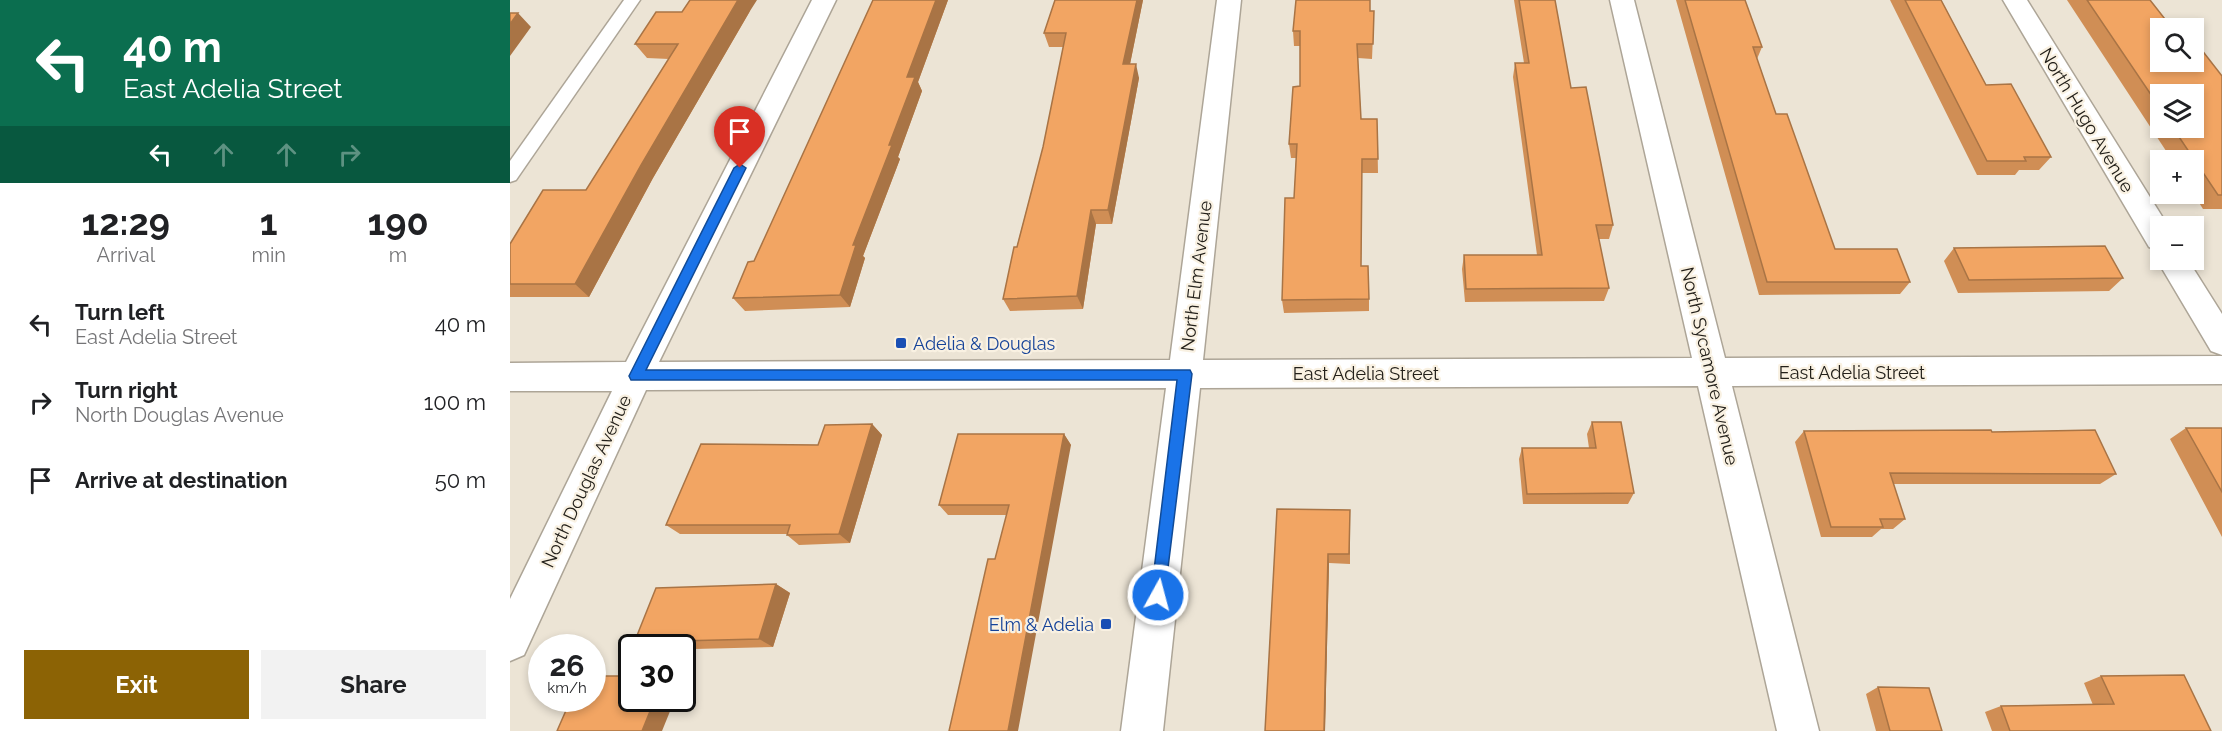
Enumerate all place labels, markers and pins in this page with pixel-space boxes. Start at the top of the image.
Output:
pin [714,106,765,168]
place label: Adelia & Douglas [913,333,1056,354]
marker: Adelia & Douglas [894,336,908,350]
place label: Elm & Adelia [989,614,1094,635]
marker: Elm & Adelia [1099,617,1113,631]

